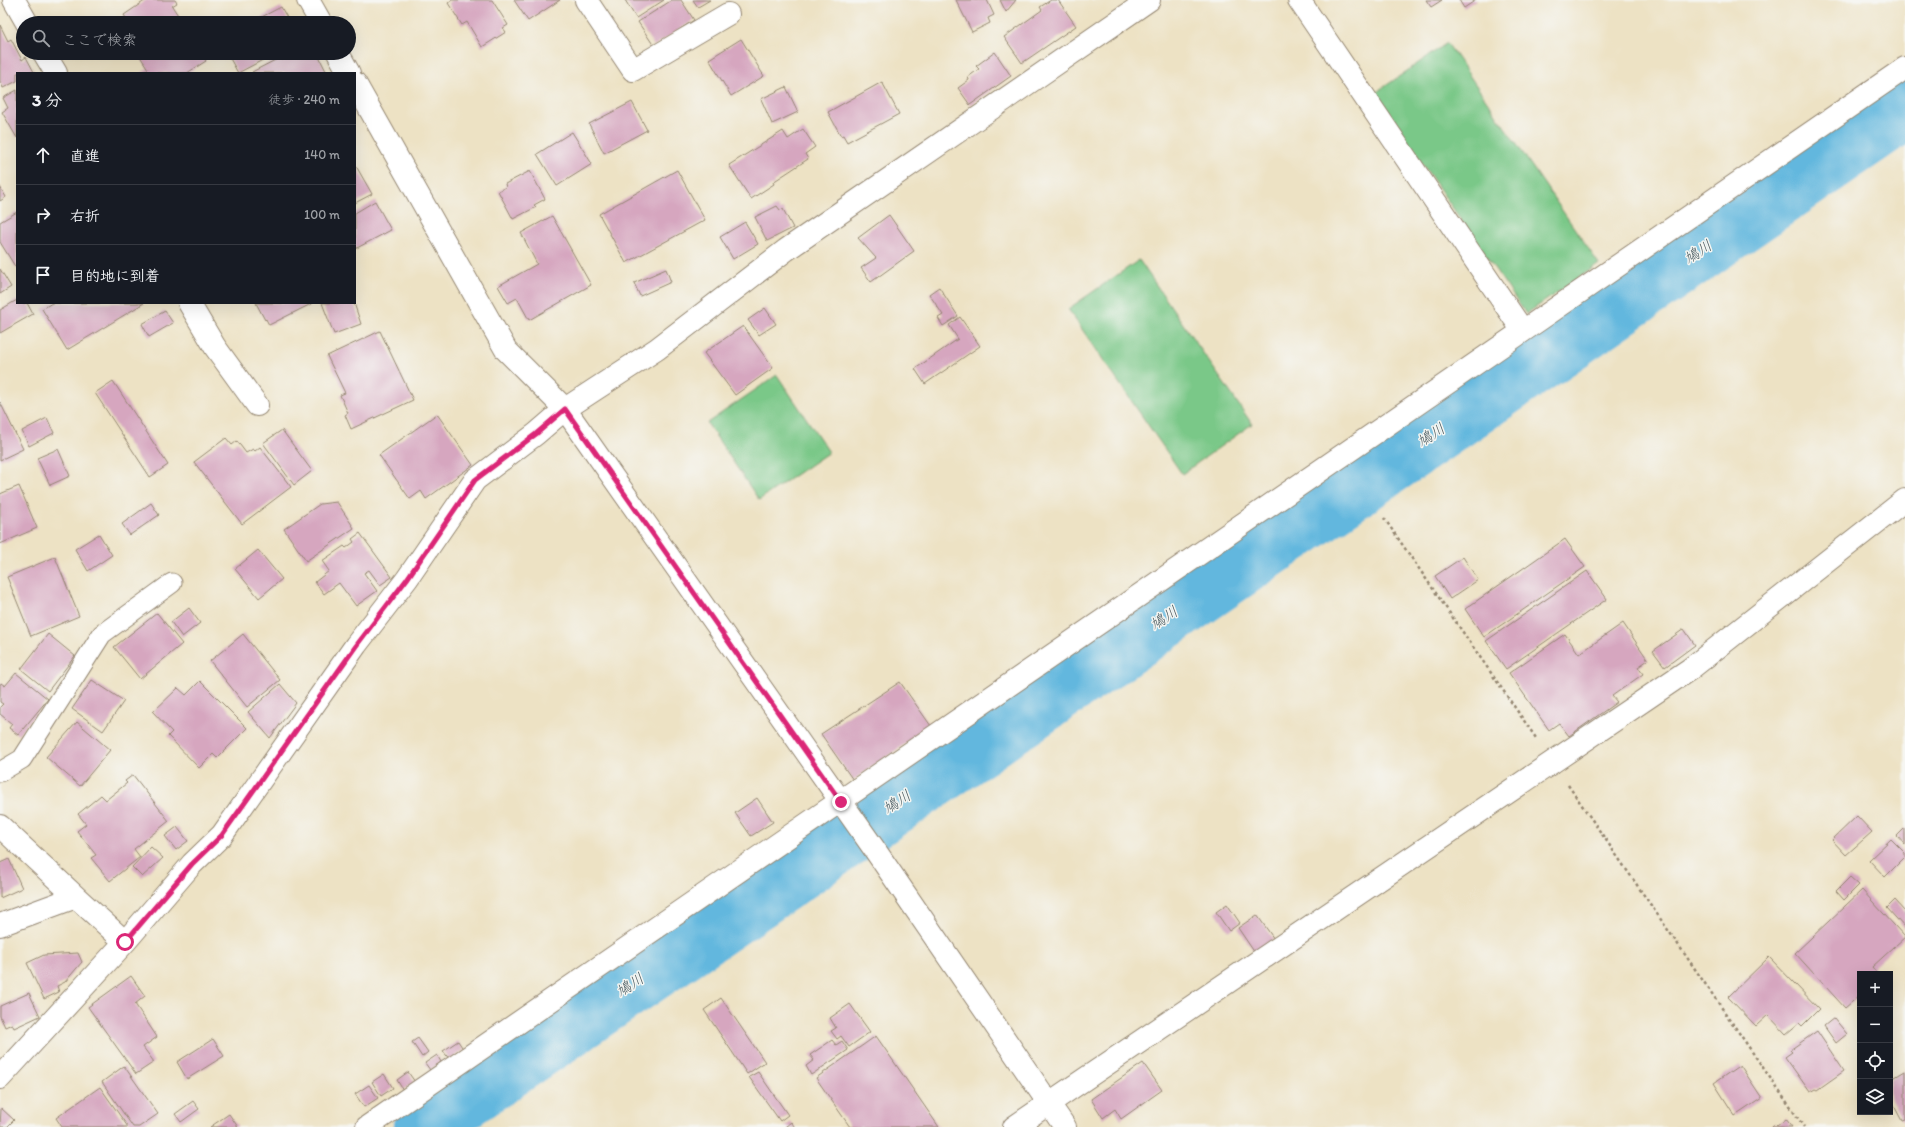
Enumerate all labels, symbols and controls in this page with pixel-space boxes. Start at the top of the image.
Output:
search box [16,16,356,60]
icon: search [30,27,52,49]
text: ここで検索 [62,31,137,49]
text: 3 分 [32,90,62,110]
text: 徒歩 · 240 m [269,92,340,107]
icon: ahead [32,144,54,166]
text: 直進 [70,147,100,165]
text: 140 m [304,147,340,162]
icon: right [32,204,54,226]
text: 右折 [70,207,100,225]
text: 100 m [304,207,340,222]
water label: 鳩川 [1681,236,1715,268]
icon: arrive [32,264,54,286]
text: 目的地に到着 [70,267,160,285]
water label: 鳩川 [1414,419,1448,451]
water label: 鳩川 [1147,602,1181,634]
water label: 鳩川 [880,786,914,818]
route end [832,793,850,811]
route start [116,933,134,951]
water label: 鳩川 [613,969,647,1001]
map controls [1857,971,1893,1115]
button: + [1857,971,1893,1007]
button: − [1857,1007,1893,1043]
button: locate [1857,1043,1893,1079]
button: layers [1857,1079,1893,1115]

